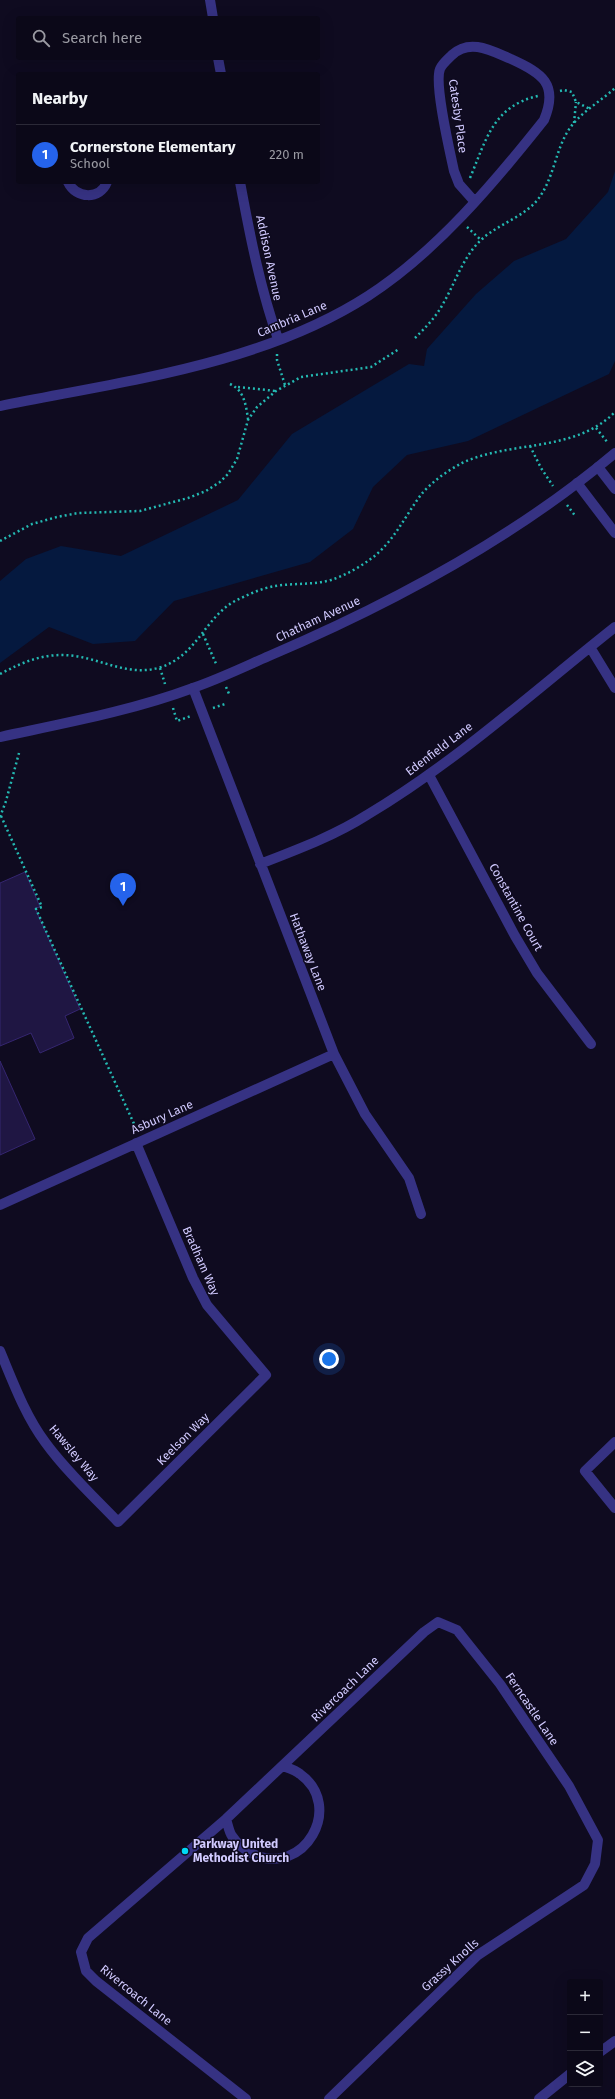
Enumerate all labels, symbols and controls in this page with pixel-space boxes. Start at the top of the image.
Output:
search box [16,16,320,60]
icon: search [30,27,52,49]
text: Search here [62,29,142,47]
street label: Catesby Place [446,78,470,154]
text: Nearby [32,88,87,109]
text: Cornerstone Elementary [70,138,236,156]
text: 1 [42,147,48,162]
text: 220 m [269,147,304,162]
text: School [70,156,110,171]
street label: Addison Avenue [253,214,285,302]
street label: Cambria Lane [255,298,329,340]
street label: Chatham Avenue [274,593,362,645]
street label: Edenfield Lane [403,719,475,779]
street label: Constantine Court [486,861,546,954]
pin: 1 [110,873,136,906]
street label: Hathaway Lane [287,911,329,993]
street label: Asbury Lane [129,1097,195,1137]
street label: Bradham Way [180,1224,222,1298]
your location [319,1349,339,1369]
street label: Keelson Way [154,1410,212,1468]
street label: Hawsley Way [46,1422,102,1484]
street label: Rivercoach Lane [308,1653,382,1725]
street label: Ferncastle Lane [503,1670,561,1748]
place label: Parkway United Methodist Church [193,1837,289,1865]
marker: Parkway United Methodist Church [180,1846,190,1856]
street label: Grassy Knolls [419,1935,482,1994]
street label: Rivercoach Lane [97,1962,175,2028]
map controls [567,1979,603,2087]
button: + [567,1979,603,2015]
button: − [567,2015,603,2051]
button: layers [567,2051,603,2087]

